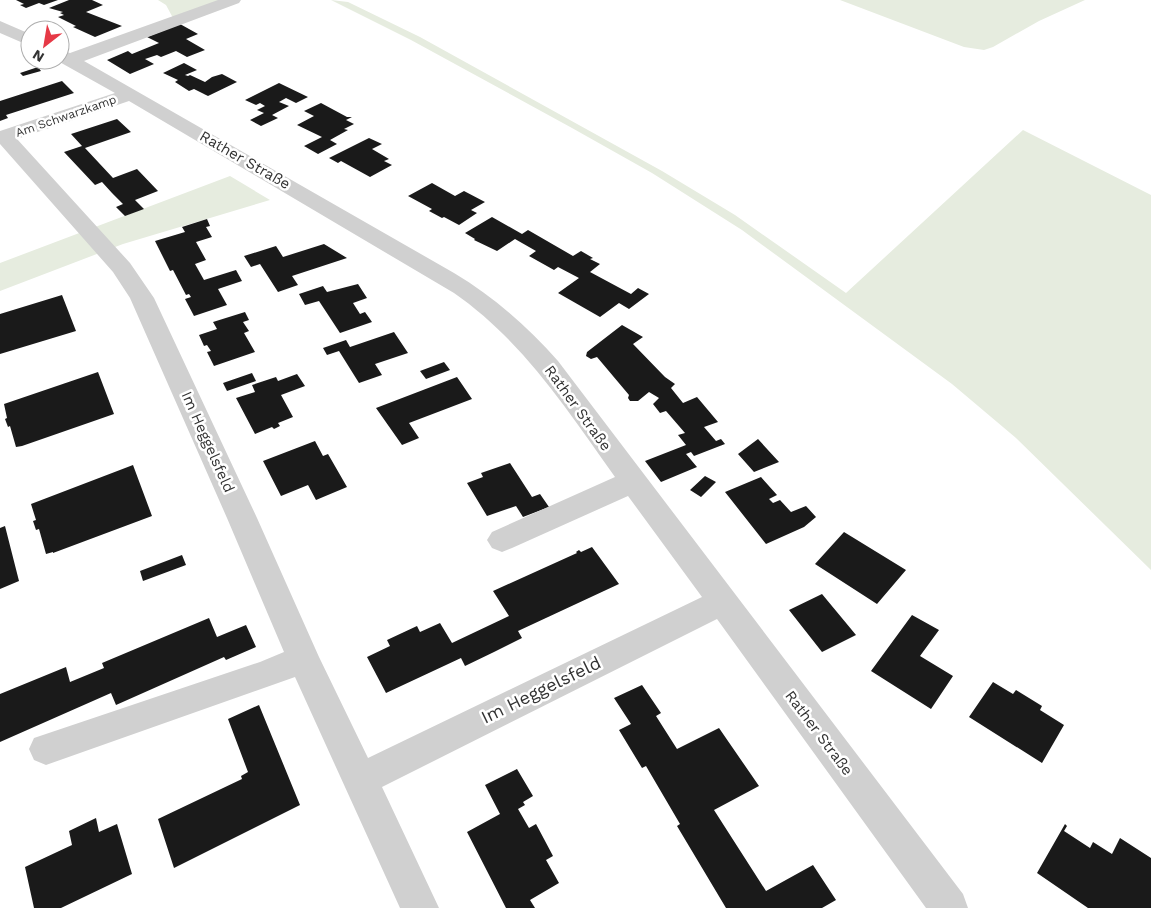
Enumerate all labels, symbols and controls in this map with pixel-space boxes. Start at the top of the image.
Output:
north arrow [20,20,70,70]
text: N [30,47,47,66]
street label: Am Schwarzkamp [14,92,118,140]
street label: Rather Straße [197,127,293,193]
street label: Rather Straße [541,362,615,454]
street label: Im Heggelsfeld [178,389,238,495]
street label: Im Heggelsfeld [478,652,604,728]
street label: Rather Straße [781,687,857,779]

